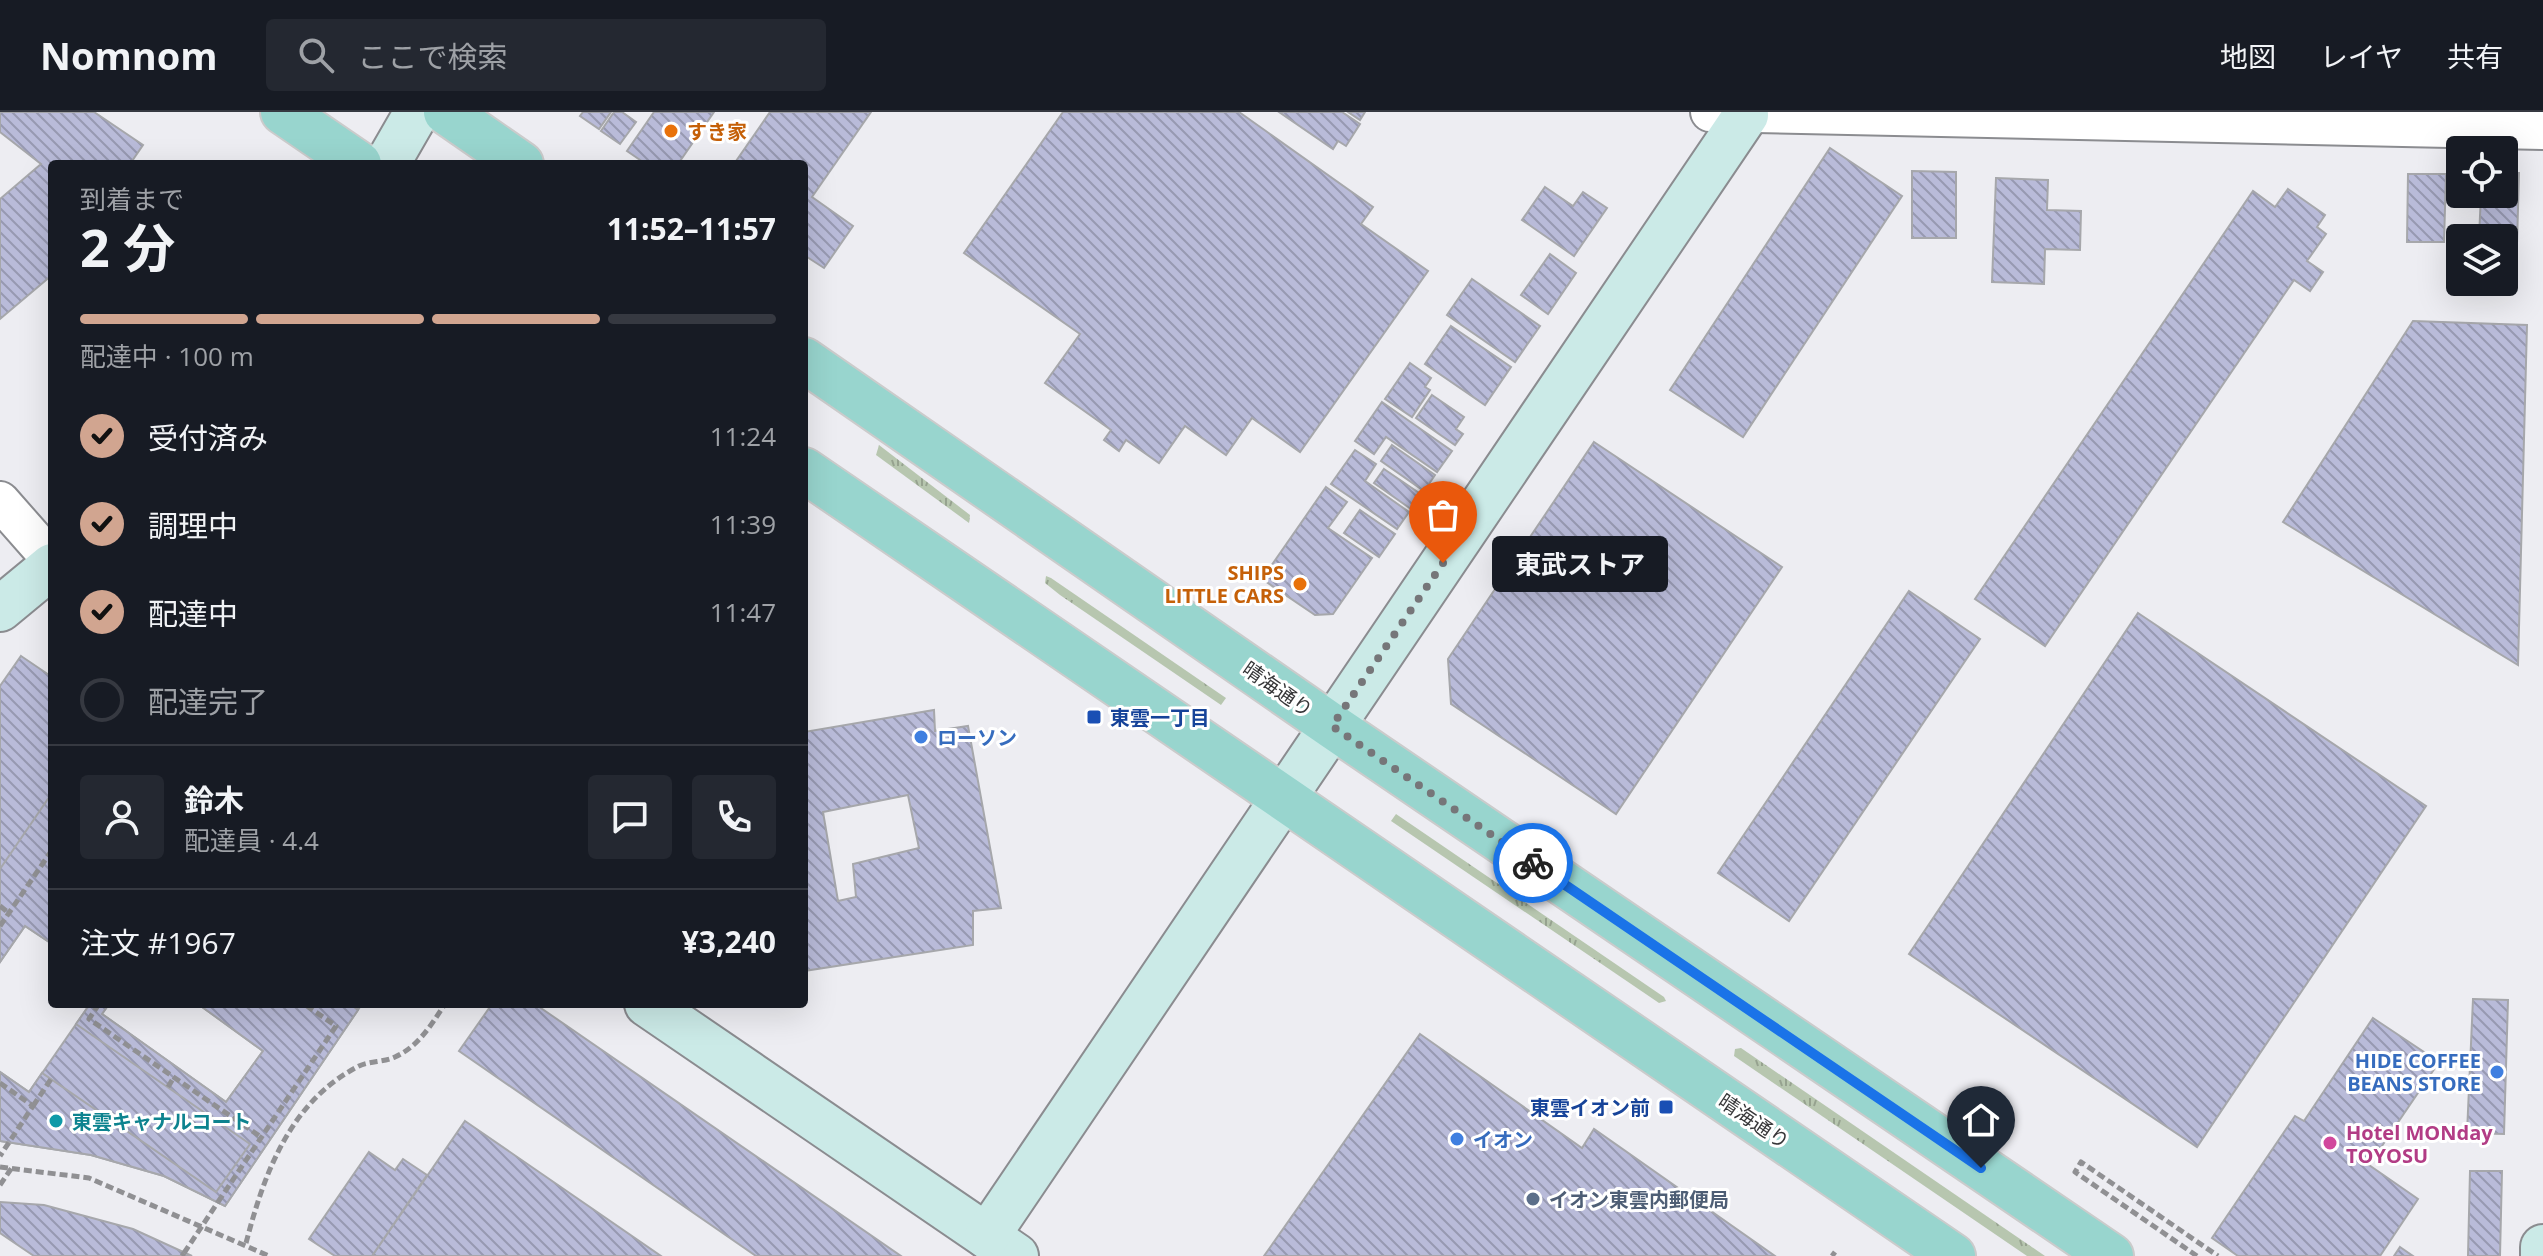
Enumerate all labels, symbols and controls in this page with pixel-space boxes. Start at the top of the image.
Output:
search box [266,19,826,91]
text: Nomnom [40,29,218,81]
icon: search [294,33,338,77]
text: ここで検索 [358,36,508,77]
text: 地図 [2220,37,2276,75]
text: レイヤ [2320,37,2403,75]
text: 共有 [2447,37,2503,75]
place label: すき家 [687,118,747,145]
marker: すき家 [662,122,680,140]
map controls [2446,136,2518,296]
button: locate [2446,136,2518,208]
text: 到着まで [80,181,184,217]
text: 11:52–11:57 [607,208,776,249]
text: 2 分 [80,211,175,282]
button: layers [2446,224,2518,296]
text: 配達中 · 100 m [80,338,254,374]
icon: check [80,414,124,458]
text: 受付済み [148,417,268,458]
text: 11:24 [710,418,776,454]
pin [1409,481,1477,563]
icon: bag [1421,493,1465,537]
icon: check [80,502,124,546]
text: 調理中 [148,505,238,546]
text: 11:39 [710,506,776,542]
callout: 東武ストア [1491,535,1667,591]
text: 東武ストア [1515,546,1645,582]
place label: SHIPS LITTLE CARS [1164,559,1284,609]
marker: SHIPS LITTLE CARS [1291,575,1309,593]
icon: check [80,590,124,634]
text: 配達中 [148,593,238,634]
text: 11:47 [710,594,776,630]
street label: 晴海通り [1237,655,1319,723]
text: 配達完了 [148,681,268,722]
place label: 東雲一丁目 [1110,704,1210,731]
marker: 東雲一丁目 [1085,708,1103,726]
place label: ローソン [937,724,1017,751]
marker: ローソン [912,728,930,746]
button: person [80,775,164,859]
button: chat [588,775,672,859]
button: phone [692,775,776,859]
text: 鈴木 [184,779,244,820]
text: 配達員 · 4.4 [184,822,319,858]
courier [1493,823,1573,903]
icon: bike [1511,841,1555,885]
text: ¥3,240 [682,921,776,962]
text: 注文 #1967 [80,922,236,963]
place label: HIDE COFFEE BEANS STORE [2347,1047,2481,1097]
marker: HIDE COFFEE BEANS STORE [2488,1063,2506,1081]
pin [1947,1086,2015,1168]
street label: 晴海通り [1713,1087,1795,1155]
place label: 東雲イオン前 [1530,1094,1650,1121]
marker: 東雲イオン前 [1657,1098,1675,1116]
icon: home [1959,1098,2003,1142]
place label: 東雲キャナルコート [72,1108,252,1135]
marker: 東雲キャナルコート [47,1112,65,1130]
place label: Hotel MONday TOYOSU [2346,1119,2493,1169]
place label: イオン [1473,1126,1533,1153]
marker: イオン [1448,1130,1466,1148]
marker: Hotel MONday TOYOSU [2321,1134,2339,1152]
place label: イオン東雲内郵便局 [1549,1186,1729,1213]
marker: イオン東雲内郵便局 [1524,1190,1542,1208]

